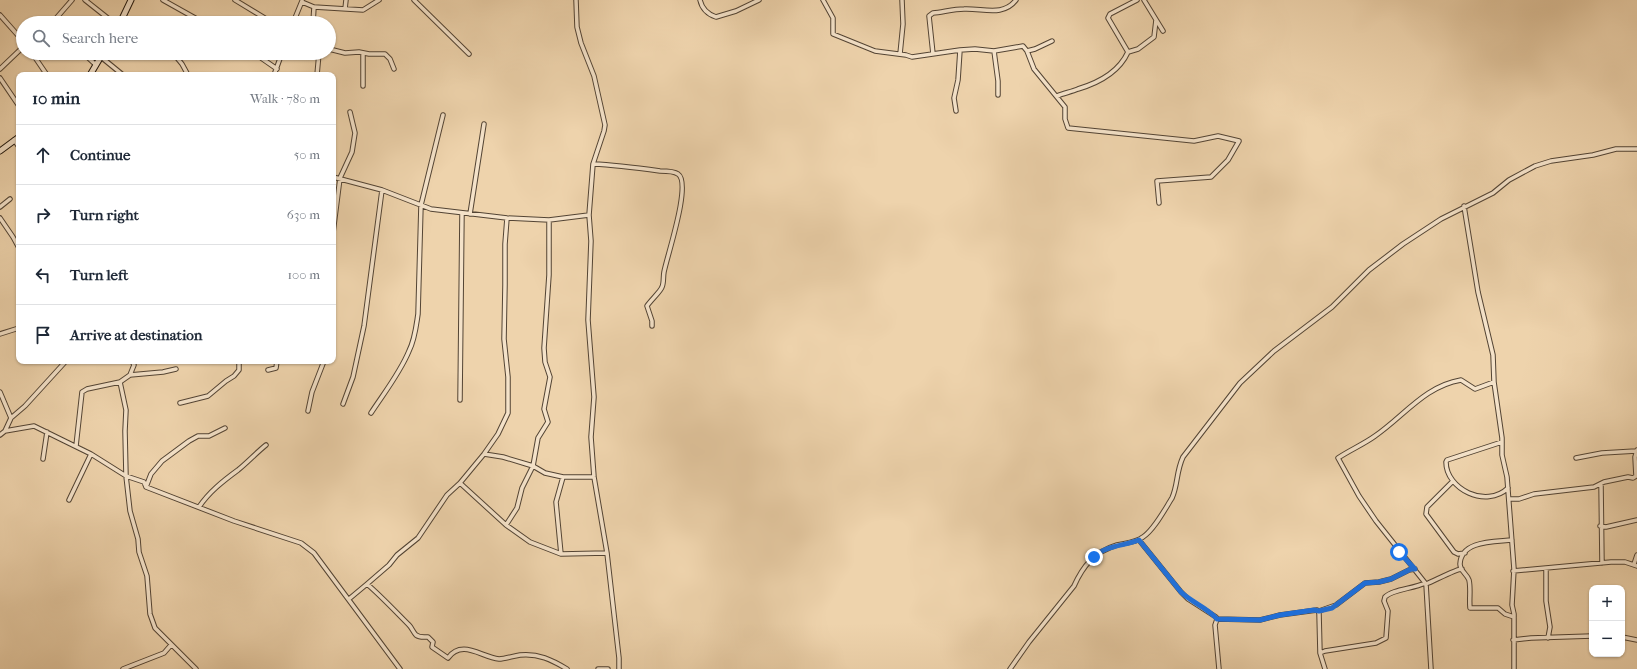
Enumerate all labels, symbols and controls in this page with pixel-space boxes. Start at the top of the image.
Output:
search box [16,16,336,60]
icon: search [30,27,52,49]
text: Search here [62,29,138,47]
text: 10 min [32,88,80,108]
text: Walk · 780 m [250,91,320,106]
icon: ahead [32,144,54,166]
text: Continue [70,146,130,164]
text: 50 m [294,147,320,162]
icon: right [32,204,54,226]
text: Turn right [70,206,139,224]
text: 630 m [287,207,320,222]
icon: left [32,264,54,286]
text: Turn left [70,266,128,284]
text: 100 m [287,267,320,282]
icon: arrive [32,324,54,346]
text: Arrive at destination [70,326,202,344]
route start [1390,543,1408,561]
route end [1085,548,1103,566]
map controls [1589,585,1625,657]
button: + [1589,585,1625,621]
button: − [1589,621,1625,657]

